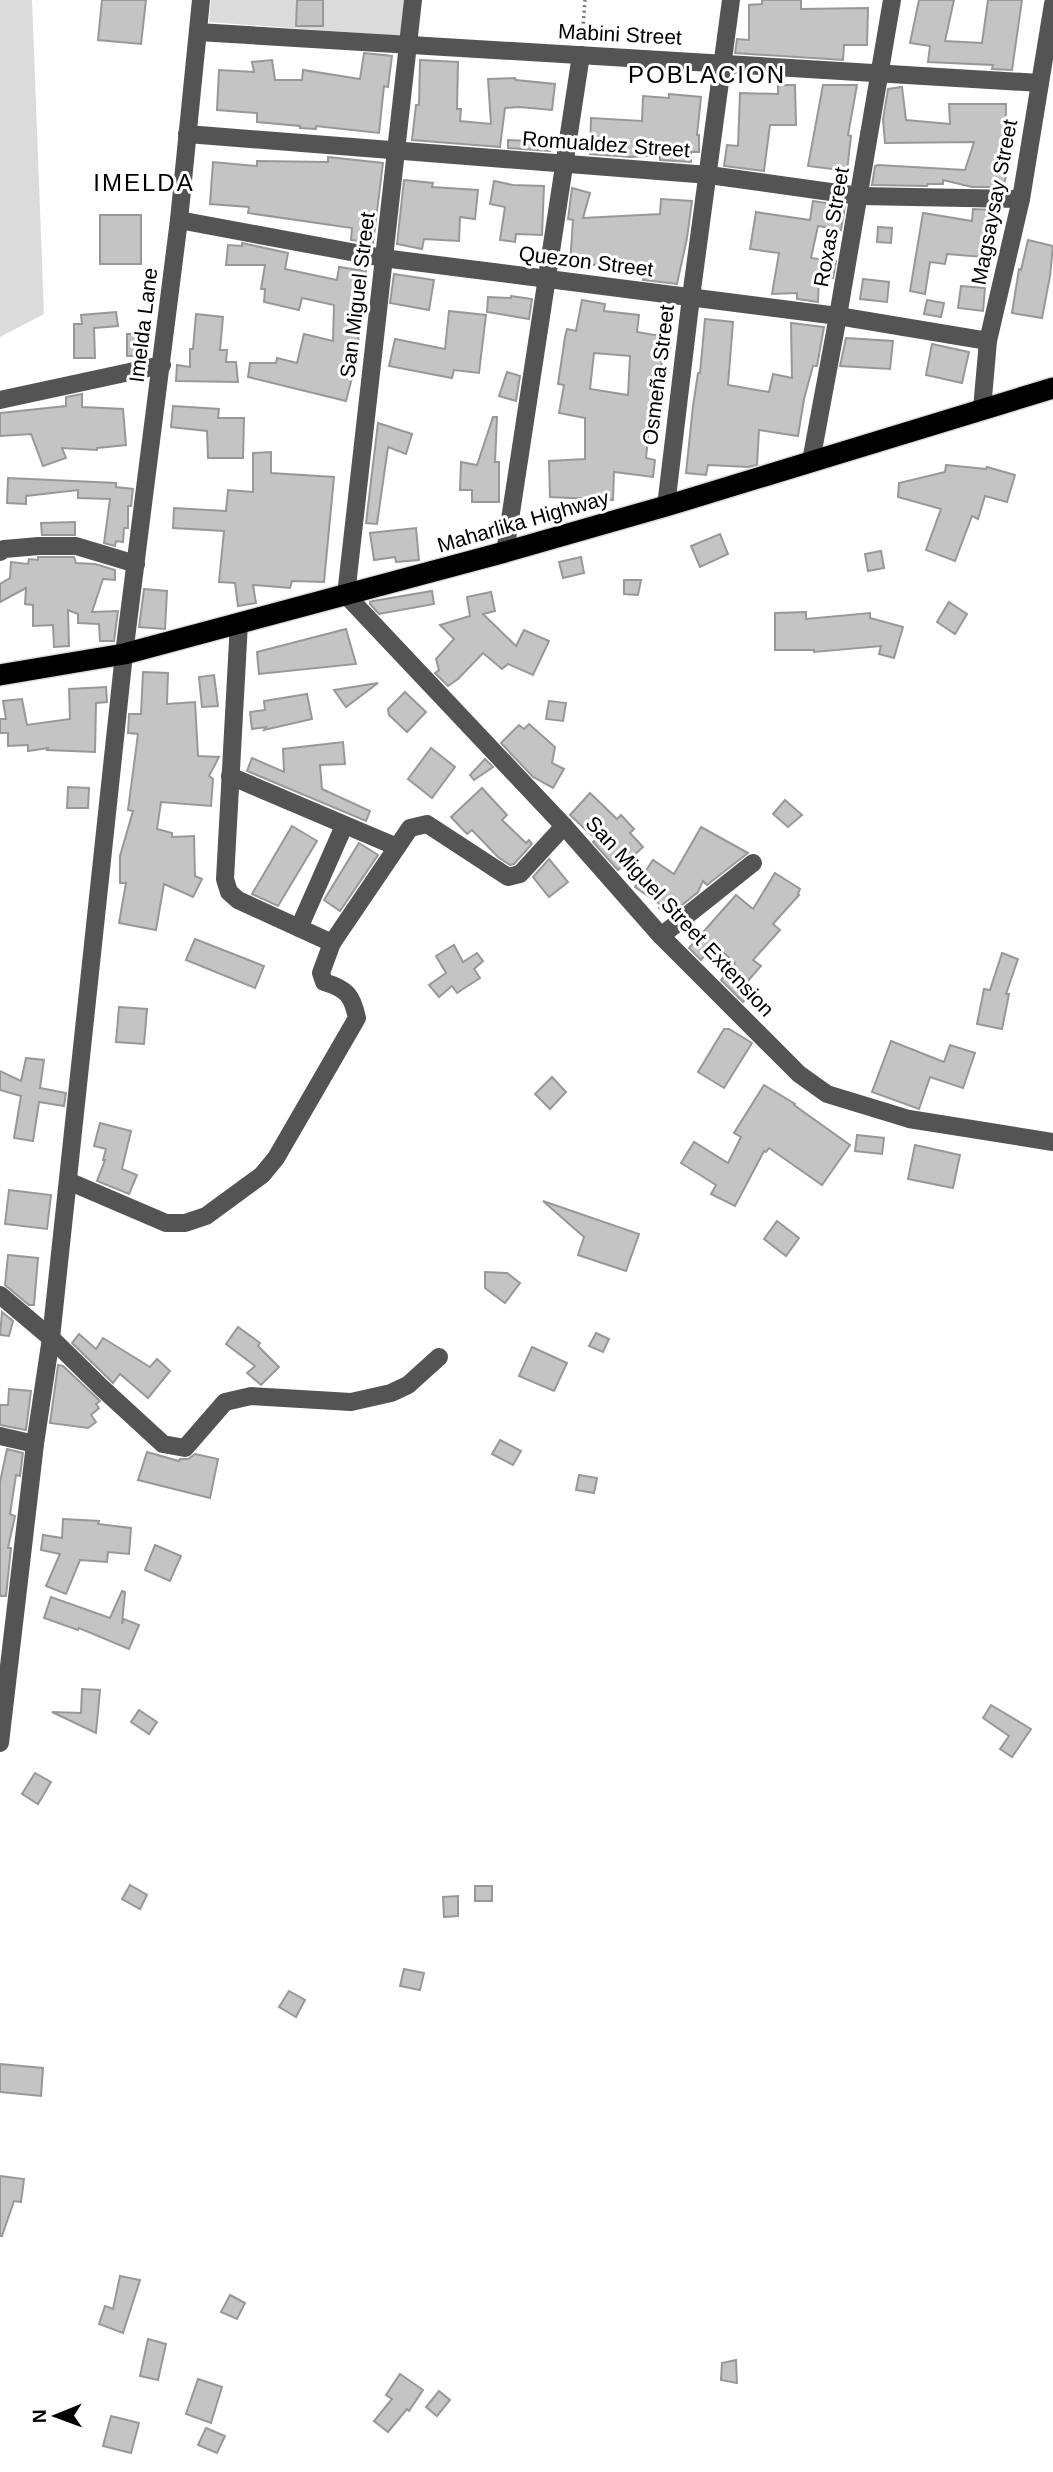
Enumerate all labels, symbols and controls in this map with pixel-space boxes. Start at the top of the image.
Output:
street label: Mabini Street [558,19,683,49]
district label: POBLACION [628,61,786,88]
street label: Magsaysay Street [967,117,1021,287]
street label: Romualdez Street [521,127,691,161]
street label: Roxas Street [809,165,853,289]
district label: IMELDA [93,169,195,196]
street label: San Miguel Street [335,211,379,379]
street label: Quezon Street [517,241,655,281]
street label: Imelda Lane [125,266,161,384]
street label: Osmeña Street [638,303,678,446]
street label: Maharlika Highway [435,485,612,557]
street label: San Miguel Street Extension [581,811,779,1021]
north arrow [21,2381,91,2451]
text: N [29,2409,50,2423]

